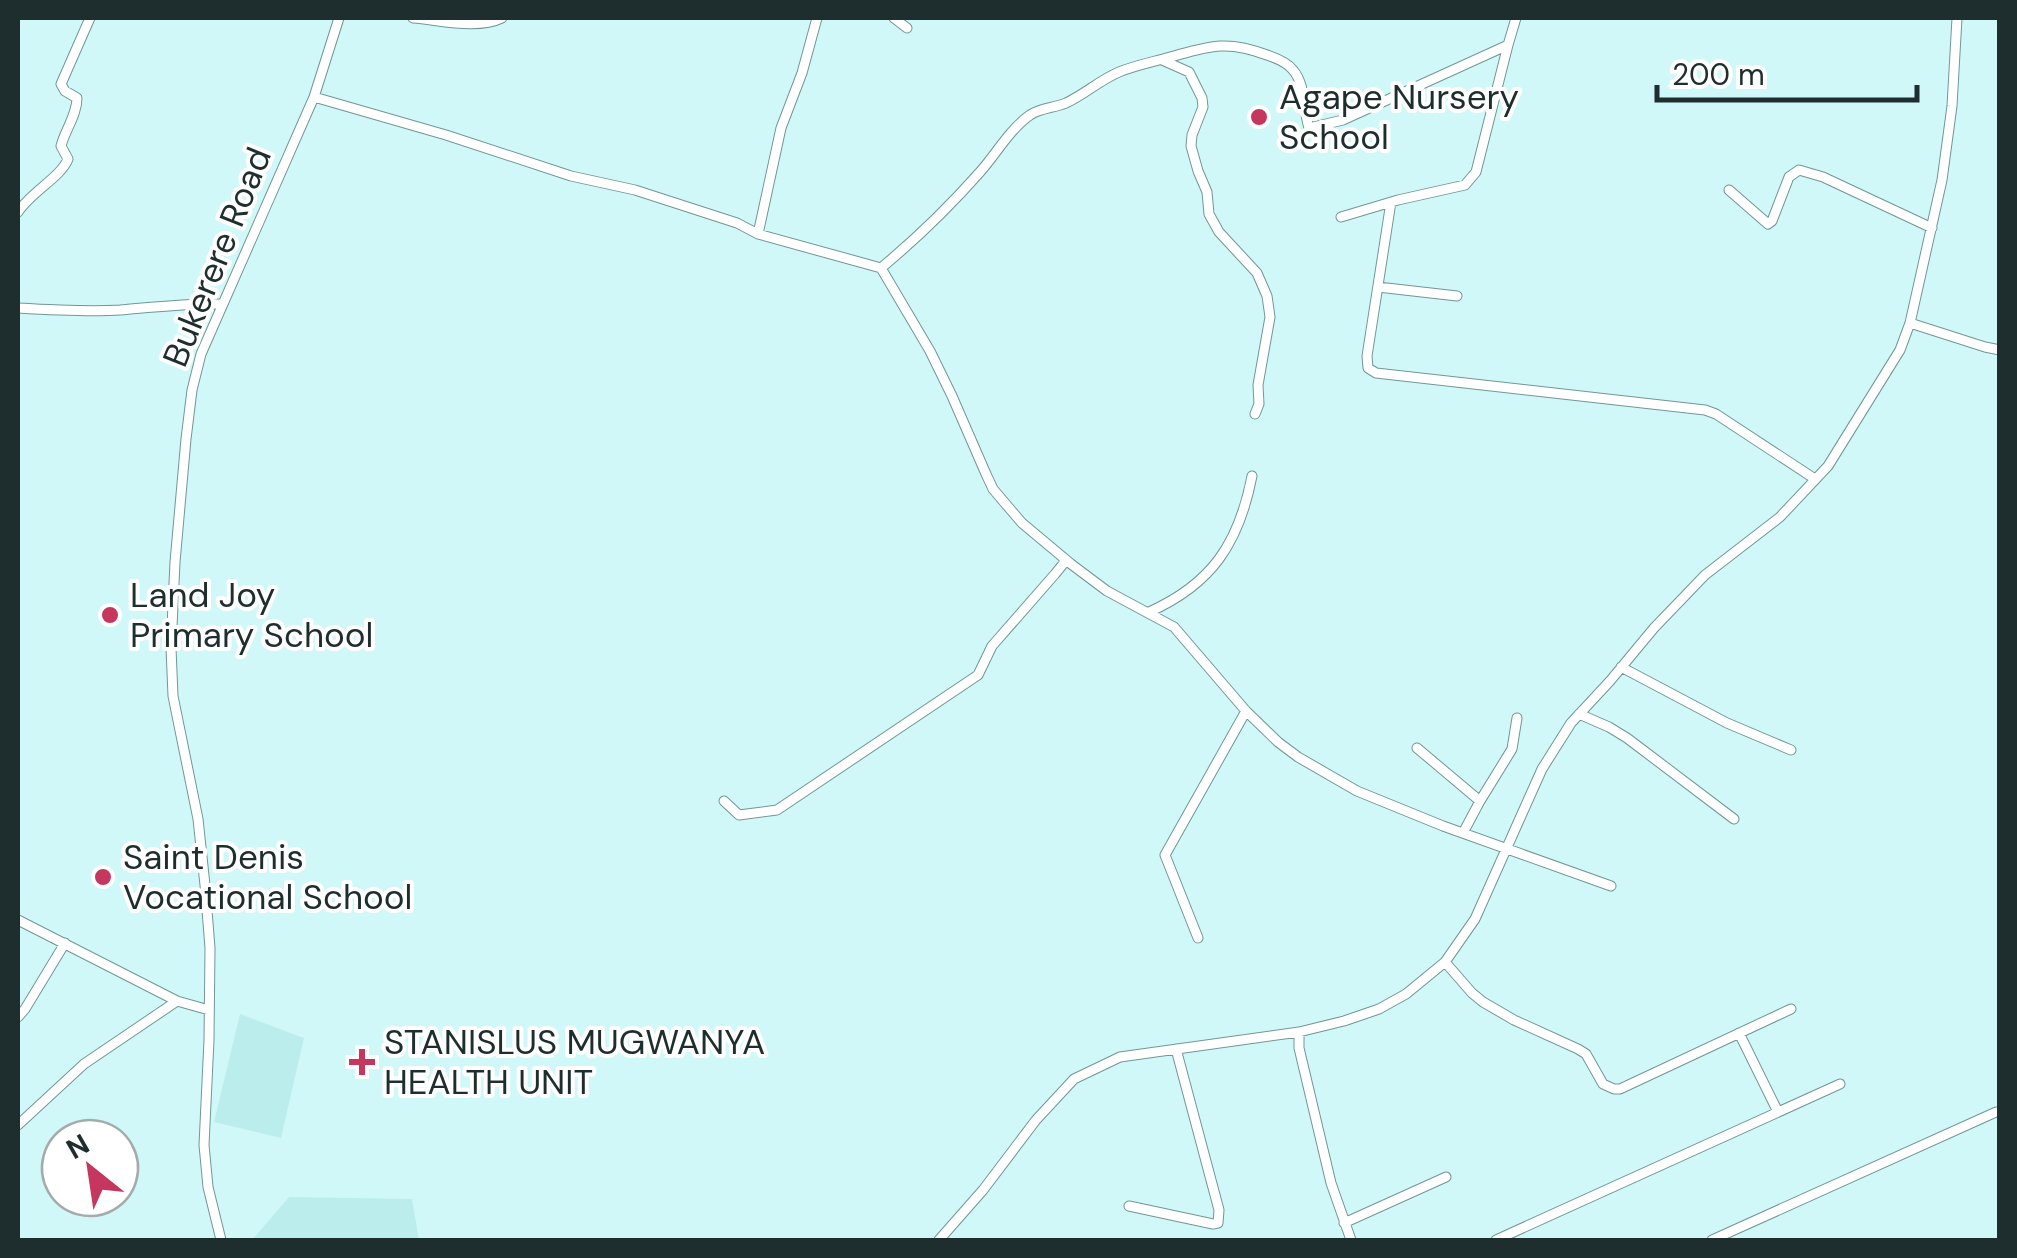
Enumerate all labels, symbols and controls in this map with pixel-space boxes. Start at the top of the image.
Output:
scale bar [1657,40,1917,102]
text: 200 m [1672,55,1765,94]
place label: Agape Nursery School [1279,74,1519,160]
marker: Agape Nursery School [1248,106,1270,128]
street label: Bukerere Road [152,141,282,373]
place label: Land Joy Primary School [130,572,373,658]
marker: Land Joy Primary School [99,604,121,626]
place label: Saint Denis Vocational School [123,834,412,920]
marker: Saint Denis Vocational School [92,866,114,888]
place label: STANISLUS MUGWANYA HEALTH UNIT [384,1019,765,1105]
marker: STANISLUS MUGWANYA HEALTH UNIT [349,1049,375,1075]
north arrow [40,1118,140,1218]
text: N [60,1126,96,1168]

